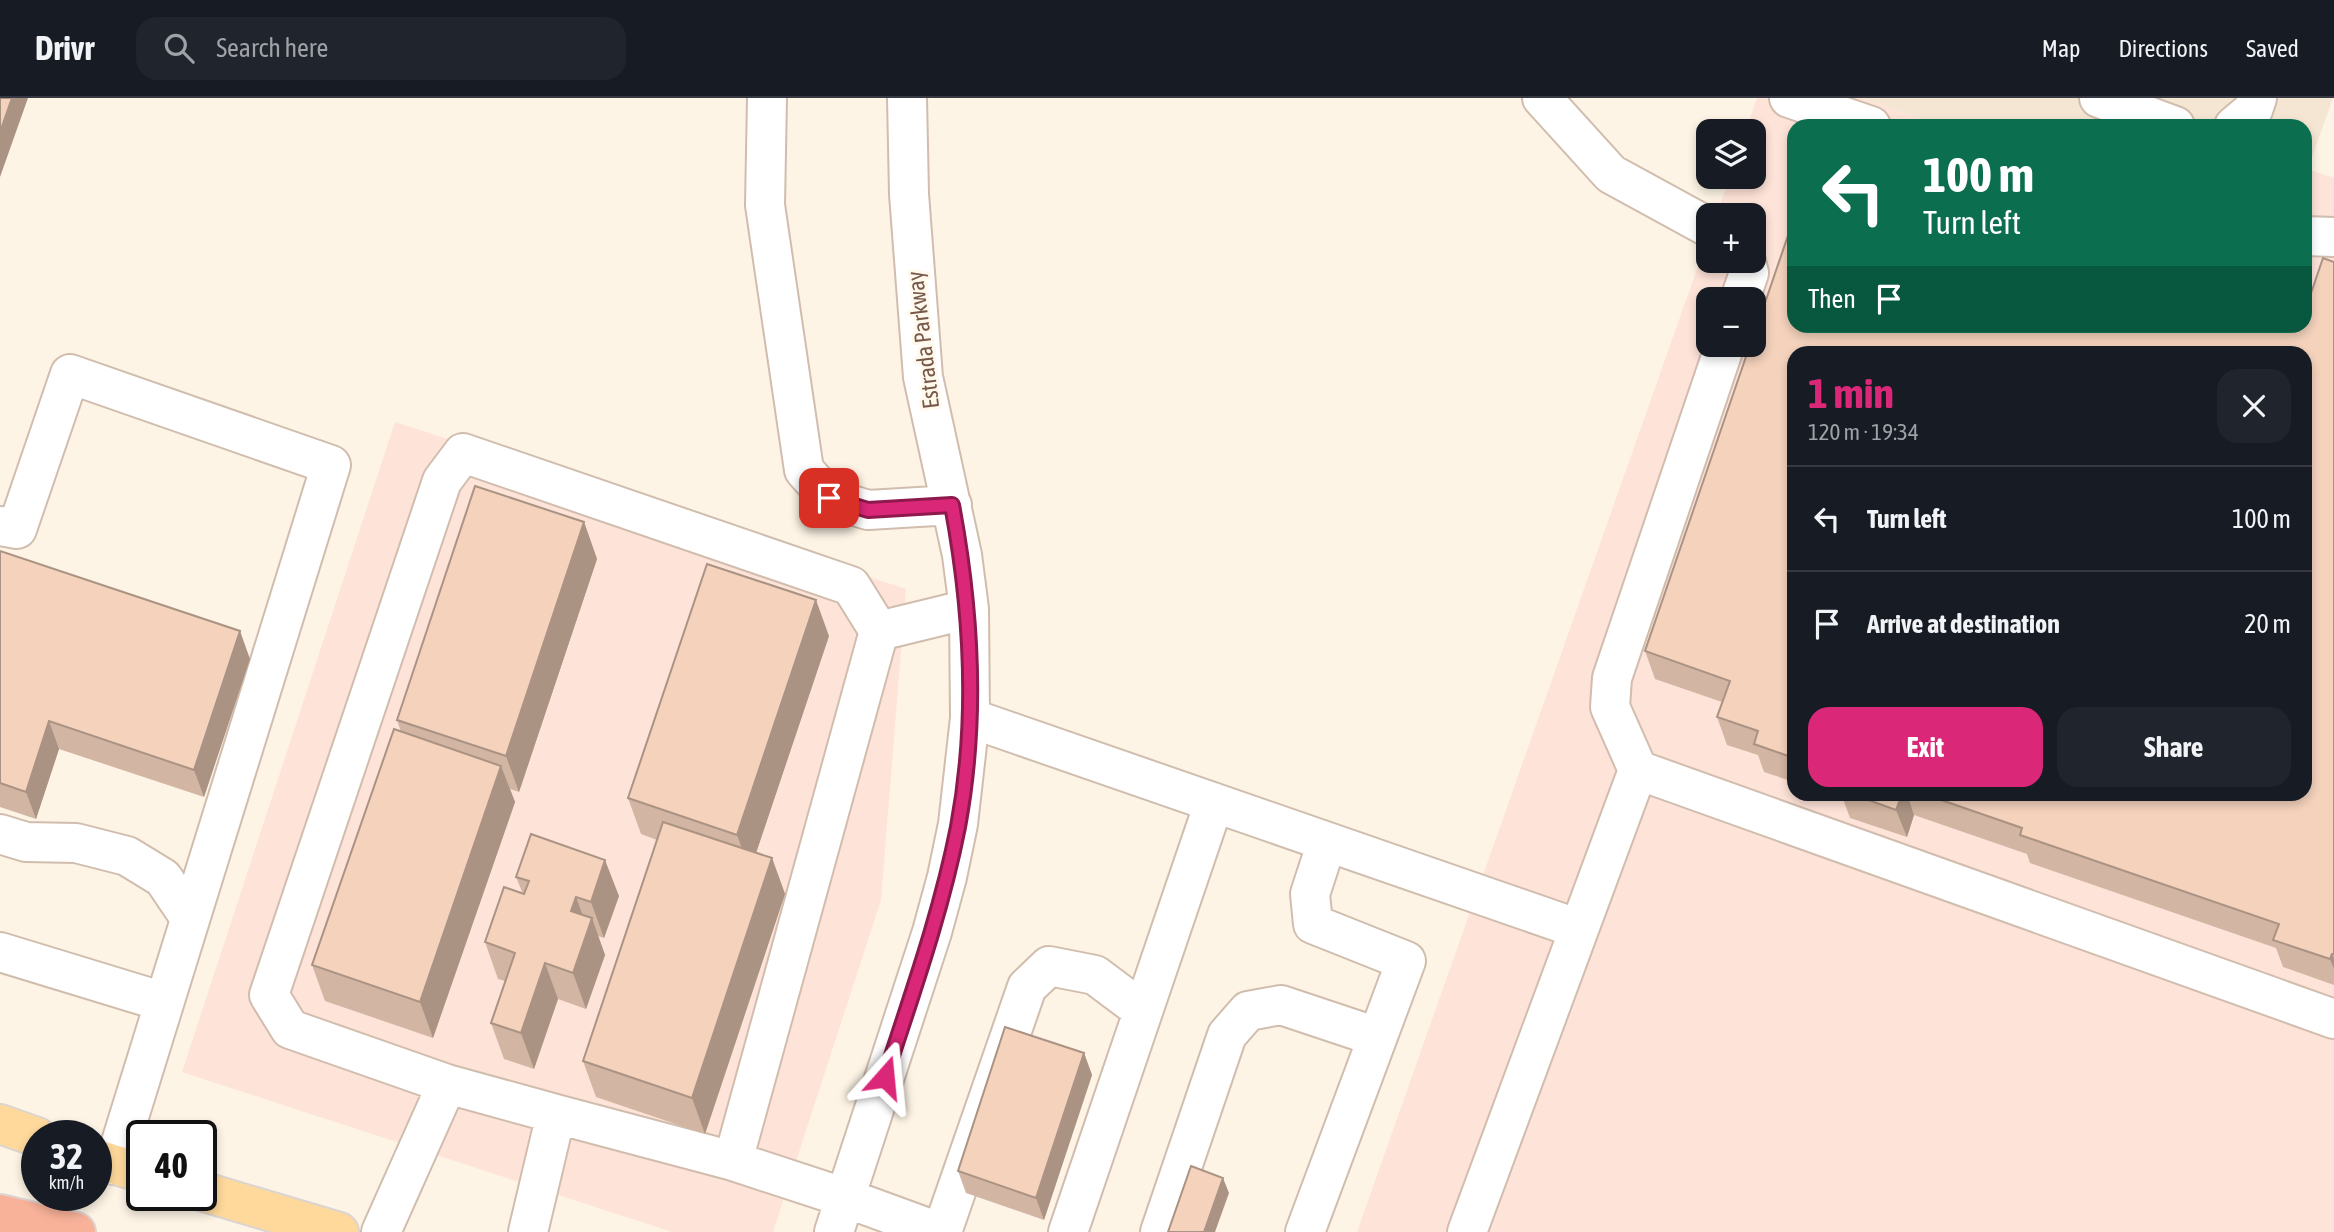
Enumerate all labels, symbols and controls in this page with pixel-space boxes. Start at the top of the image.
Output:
search box [136,17,626,80]
text: Drivr [35,29,94,67]
icon: search [160,29,198,67]
text: Search here [216,33,328,63]
text: Map [2042,35,2080,62]
text: Directions [2118,35,2208,62]
text: Saved [2246,35,2299,62]
map controls [1696,119,1766,357]
button: layers [1696,119,1766,189]
text: 100 m [1923,146,2034,202]
icon: left [1808,147,1899,238]
button: + [1696,203,1766,273]
text: Turn left [1923,204,2021,241]
street label: Estrada Parkway [902,270,944,410]
icon: arrive [1870,280,1908,318]
text: Then [1808,284,1856,314]
button: − [1696,287,1766,357]
text: 1 min [1808,369,1894,417]
button: close [2217,369,2291,443]
text: 120 m · 19:34 [1808,419,1919,445]
pin [799,468,859,528]
icon: arrive [810,479,848,517]
icon: left [1808,500,1846,538]
text: Turn left [1867,504,1947,534]
text: 100 m [2232,504,2291,534]
icon: arrive [1808,605,1846,643]
text: Arrive at destination [1867,609,2060,639]
text: 20 m [2244,609,2291,639]
button: Exit [1808,707,2043,787]
button: Share [2057,707,2291,787]
position arrow [848,1040,922,1114]
speed limit sign: 40 [126,1120,217,1211]
text: 32 [50,1136,83,1176]
text: km/h [49,1172,84,1193]

